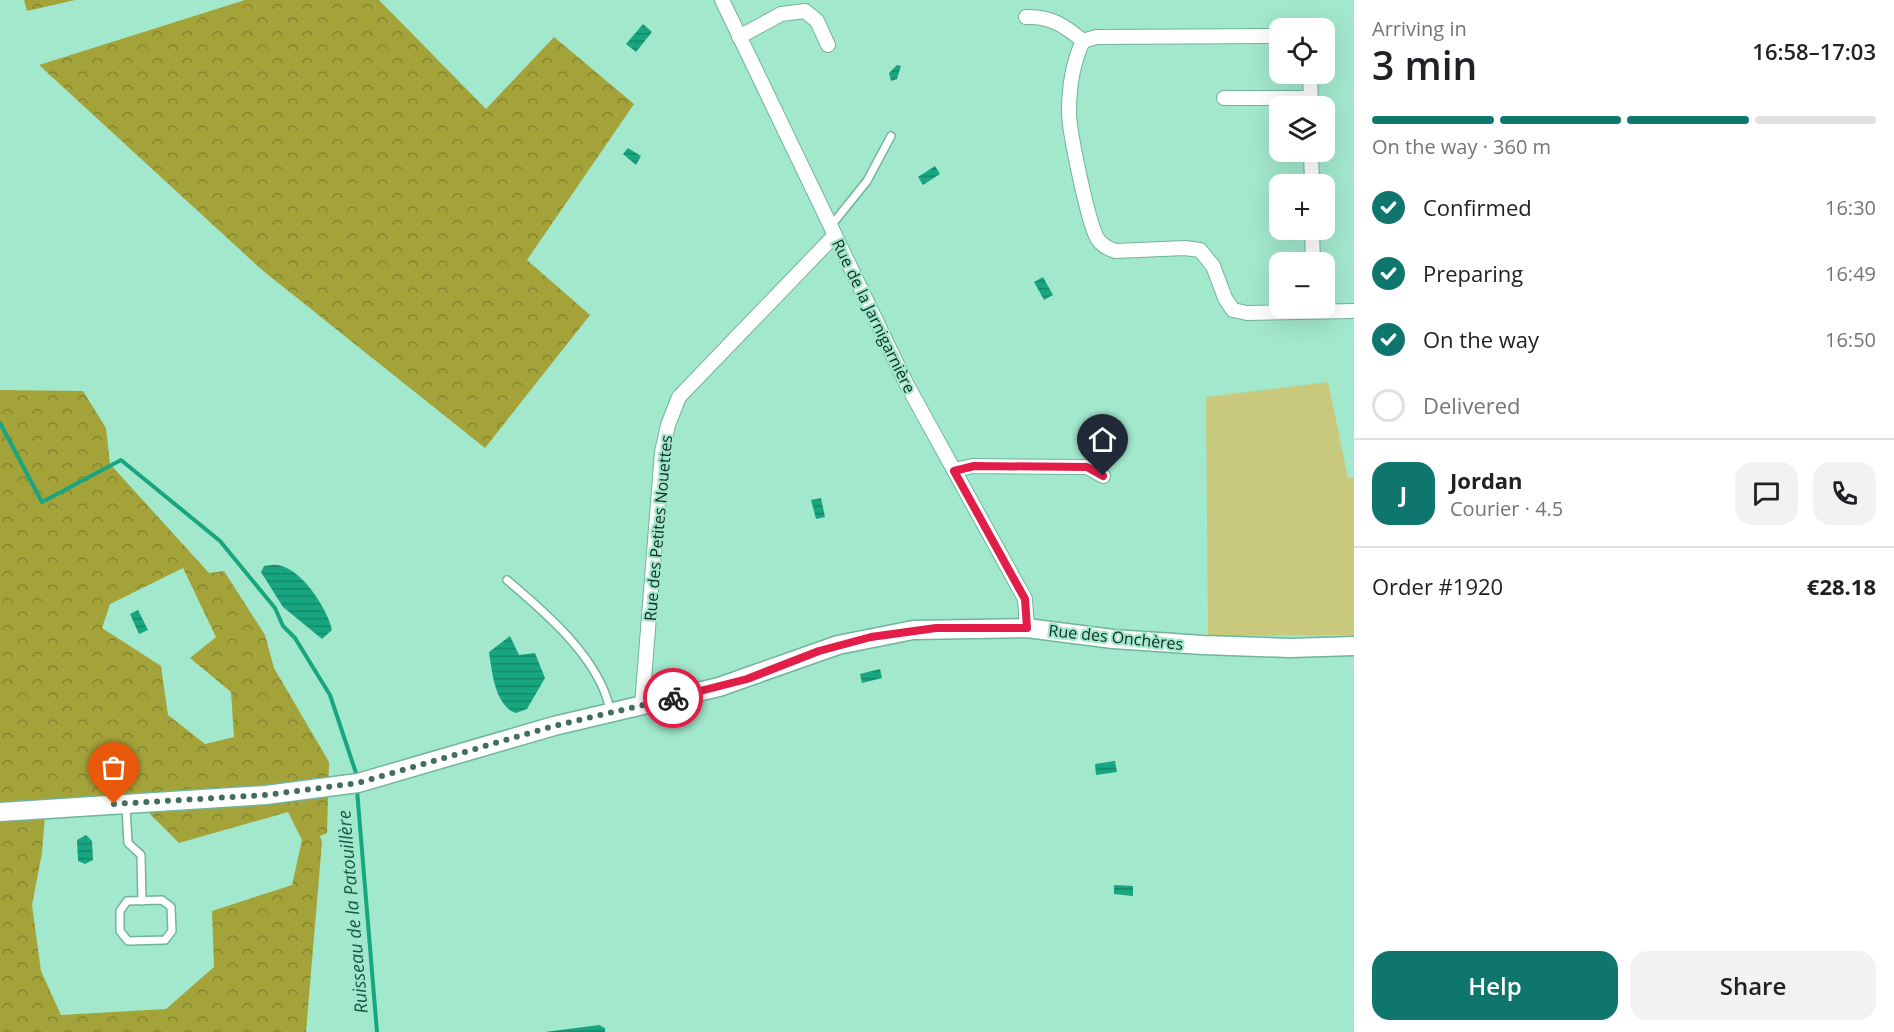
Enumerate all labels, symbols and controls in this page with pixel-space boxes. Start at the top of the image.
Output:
text: Arriving in [1372,15,1467,42]
map controls [1269,18,1335,318]
button: locate [1269,18,1335,84]
text: 16:58–17:03 [1752,36,1876,66]
text: 3 min [1372,38,1477,91]
button: layers [1269,96,1335,162]
text: On the way · 360 m [1372,133,1551,160]
button: + [1269,174,1335,240]
icon: check [1372,191,1405,224]
text: Confirmed [1423,192,1532,222]
text: 16:30 [1825,194,1876,221]
street label: Rue de la Jarnigarnière [827,235,921,397]
button: − [1269,252,1335,318]
icon: check [1372,257,1405,290]
text: Preparing [1423,258,1523,288]
text: 16:49 [1825,260,1876,287]
icon: check [1372,323,1405,356]
text: On the way [1423,324,1539,354]
text: 16:50 [1825,326,1876,353]
text: Delivered [1423,390,1521,420]
pin [1077,414,1128,476]
icon: home [1086,423,1119,456]
street label: Rue des Petites Nouettes [639,434,677,622]
button: chat [1735,462,1798,525]
button: phone [1813,462,1876,525]
text: Jordan [1450,465,1523,495]
text: J [1400,478,1407,508]
text: Courier · 4.5 [1450,495,1563,522]
text: Order #1920 [1372,571,1503,601]
text: €28.18 [1807,571,1876,601]
street label: Rue des Onchères [1048,619,1184,655]
courier [643,668,703,728]
icon: bike [657,682,690,715]
pin [88,742,139,804]
icon: bag [97,751,130,784]
water label: Ruisseau de la Patouillère [331,809,373,1015]
button: Help [1372,951,1618,1020]
button: Share [1630,951,1876,1020]

